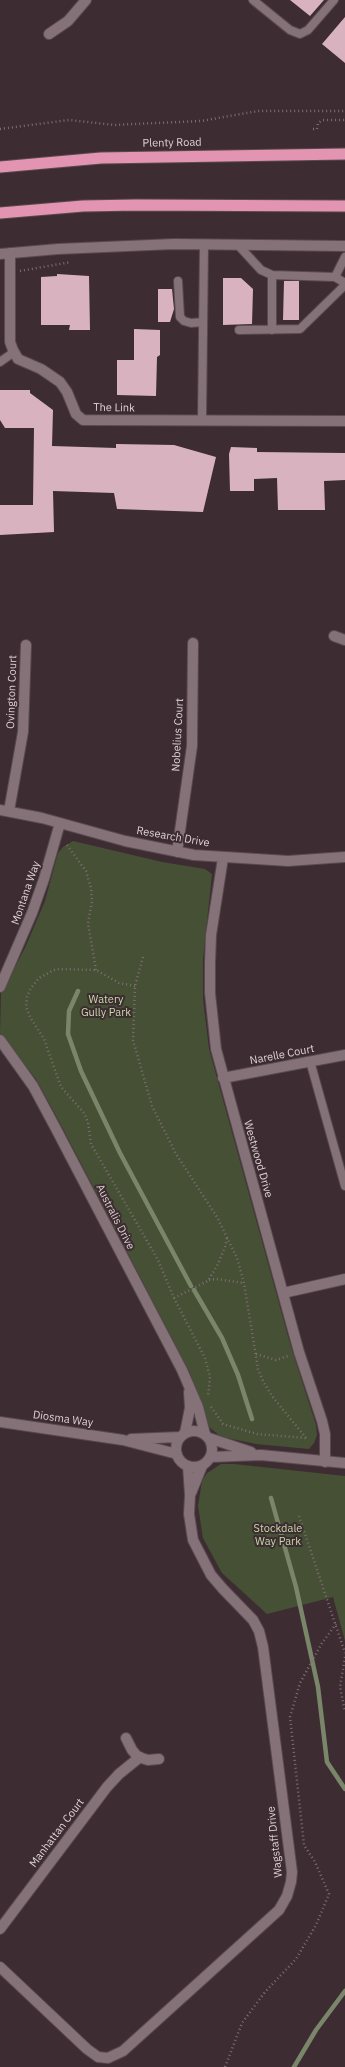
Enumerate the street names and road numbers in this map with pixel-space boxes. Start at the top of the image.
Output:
street label: Plenty Road [142,136,202,150]
street label: The Link [93,401,135,415]
street label: Ovington Court [4,655,20,729]
street label: Nobelius Court [169,698,187,772]
street label: Research Drive [135,824,211,850]
street label: Montana Way [9,859,43,927]
street label: Narelle Court [249,1042,315,1068]
street label: Westwood Drive [241,1119,275,1199]
street label: Australis Drive [93,1182,137,1252]
street label: Diosma Way [32,1408,94,1430]
street label: Manhattan Court [27,1796,87,1870]
street label: Wagstaff Drive [265,1806,285,1878]

